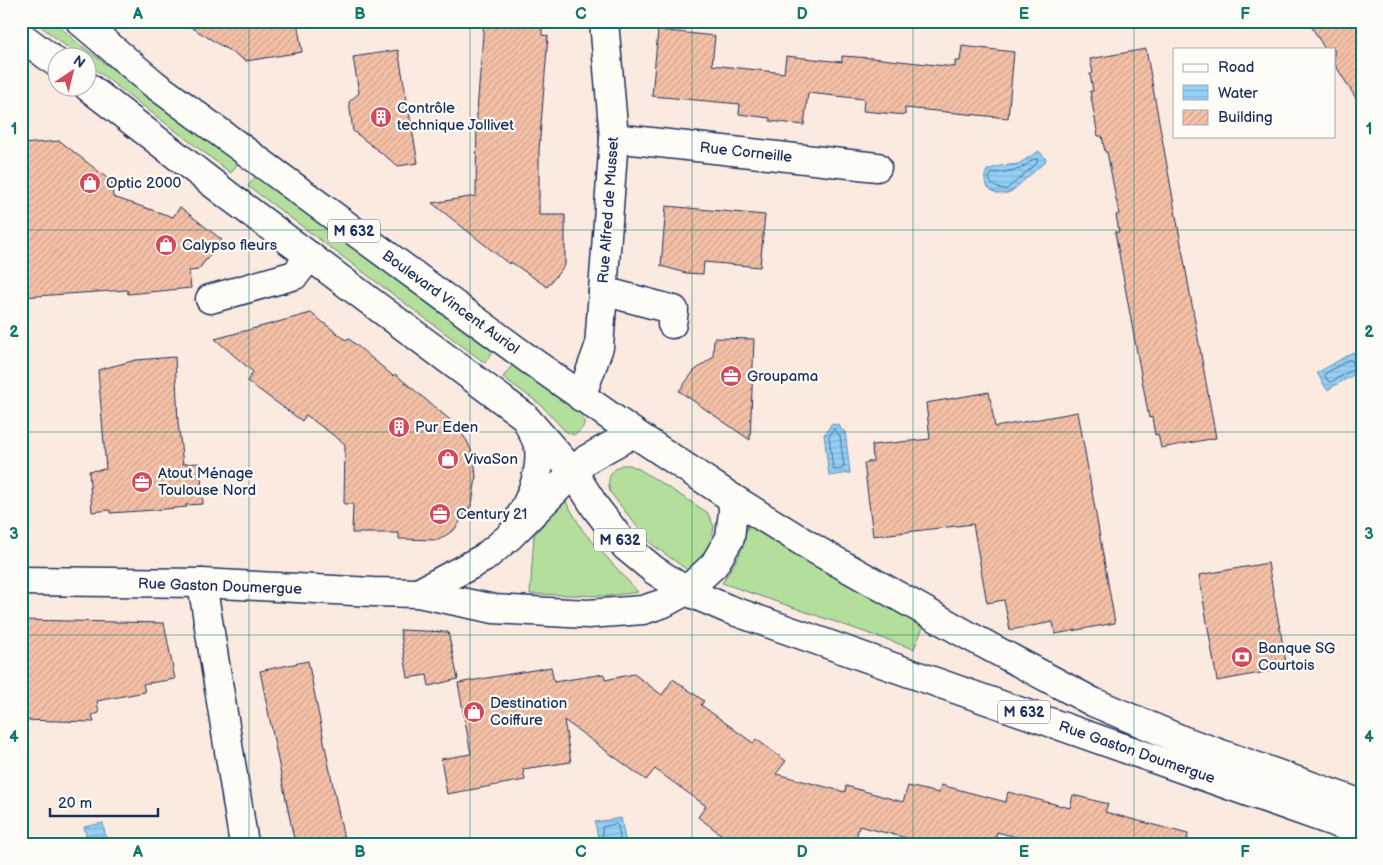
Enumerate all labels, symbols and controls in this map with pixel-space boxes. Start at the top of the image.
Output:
text: A [132,5,143,24]
text: B [354,5,366,24]
text: C [575,5,587,24]
text: D [796,5,808,24]
text: E [1019,5,1029,24]
text: F [1240,5,1250,24]
north arrow [48,48,98,98]
legend [1173,48,1336,138]
text: N [70,52,88,72]
text: Road [1218,58,1254,77]
text: Water [1218,84,1258,103]
place label: Contrôle technique Jollivet [397,99,514,135]
building icon: Contrôle technique Jollivet [369,105,393,129]
text: Building [1218,108,1273,127]
text: 1 [11,120,17,139]
text: 1 [1366,120,1372,139]
street label: Rue Alfred de Musset [594,136,623,284]
street label: Rue Corneille [699,138,793,167]
shop icon: Optic 2000 [78,171,102,195]
place label: Optic 2000 [106,174,182,193]
road number: M 632 [328,220,380,242]
shop icon: Calypso fleurs [154,233,178,257]
place label: Calypso fleurs [182,236,278,255]
street label: Boulevard Vincent Auriol [378,246,523,359]
text: 2 [9,323,19,342]
text: 2 [1364,323,1374,342]
office icon: Groupama [719,364,743,388]
place label: Groupama [747,367,818,386]
building icon: Pur Eden [387,415,411,439]
place label: Pur Eden [415,418,478,437]
shop icon: VivaSon [436,447,460,471]
place label: VivaSon [464,450,518,469]
place label: Atout Ménage Toulouse Nord [158,464,256,500]
office icon: Atout Ménage Toulouse Nord [130,470,154,494]
office icon: Century 21 [428,502,452,526]
place label: Century 21 [456,505,527,524]
text: 3 [9,525,19,544]
text: 3 [1364,525,1374,544]
road number: M 632 [594,528,646,552]
street label: Rue Gaston Doumergue [138,574,302,599]
place label: Banque SG Courtois [1258,639,1335,675]
bank icon: Banque SG Courtois [1230,645,1254,669]
place label: Destination Coiffure [490,694,567,730]
shop icon: Destination Coiffure [462,700,486,724]
road number: M 632 [998,700,1050,724]
street label: Rue Gaston Doumergue [1056,717,1218,788]
text: 4 [9,728,19,747]
text: 4 [1364,728,1374,747]
scale bar [50,785,158,817]
text: 20 m [58,794,92,813]
text: A [132,843,143,862]
text: B [354,843,366,862]
text: C [575,843,587,862]
text: D [796,843,808,862]
text: E [1019,843,1029,862]
text: F [1240,843,1250,862]

